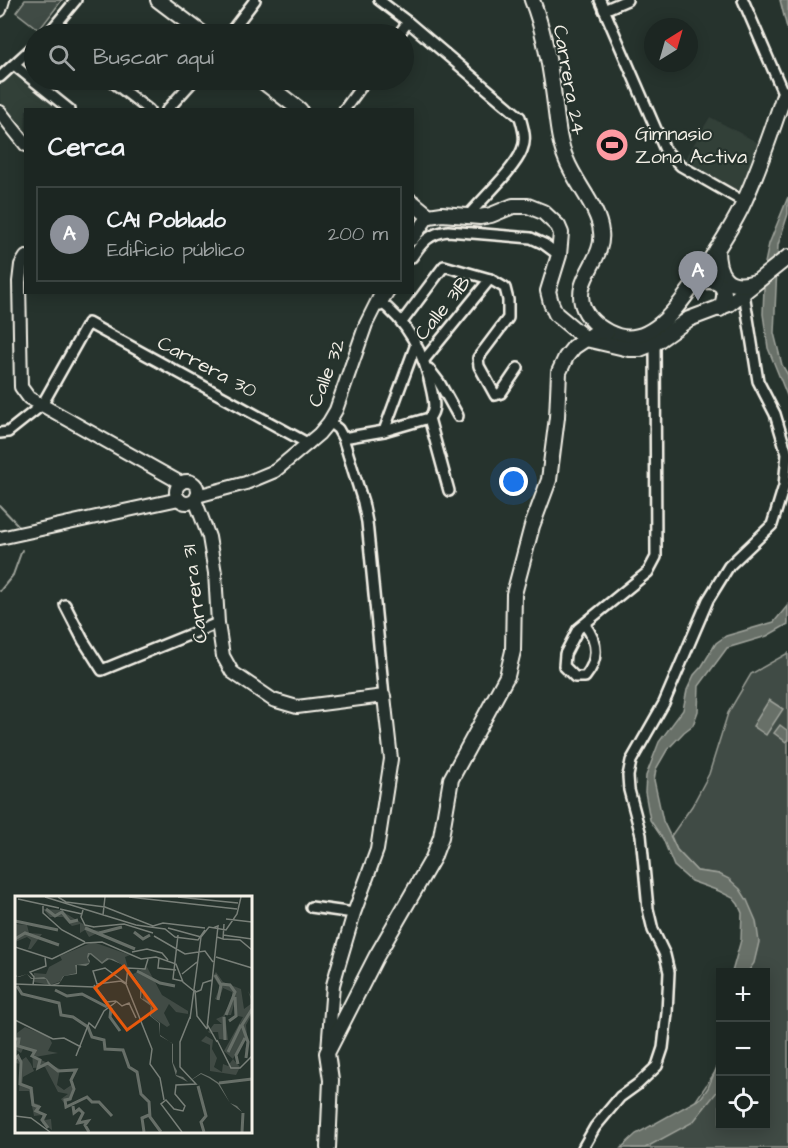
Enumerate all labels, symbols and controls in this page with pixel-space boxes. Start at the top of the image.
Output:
north arrow [644,18,698,72]
street label: Carrera 24 [546,23,593,138]
search box [24,24,414,90]
icon: search [45,41,78,74]
text: Buscar aquí [93,42,214,73]
place label: Gimnasio Zona Activa [635,120,747,171]
sports icon: Gimnasio Zona Activa [594,127,630,163]
text: Cerca [48,129,125,165]
text: CAI Poblado [107,205,226,236]
text: A [63,220,76,248]
text: 200 m [328,220,388,248]
text: Edificio público [107,236,245,264]
pin: A [678,252,718,301]
street label: Calle 31B [408,270,478,346]
street label: Carrera 30 [152,329,262,405]
street label: Calle 32 [301,334,353,411]
your location [499,467,528,496]
street label: Carrera 31 [175,543,215,645]
inset map [15,896,252,1133]
map controls [716,968,770,1130]
button: + [716,968,770,1022]
button: − [716,1022,770,1076]
button: locate [716,1076,770,1130]

